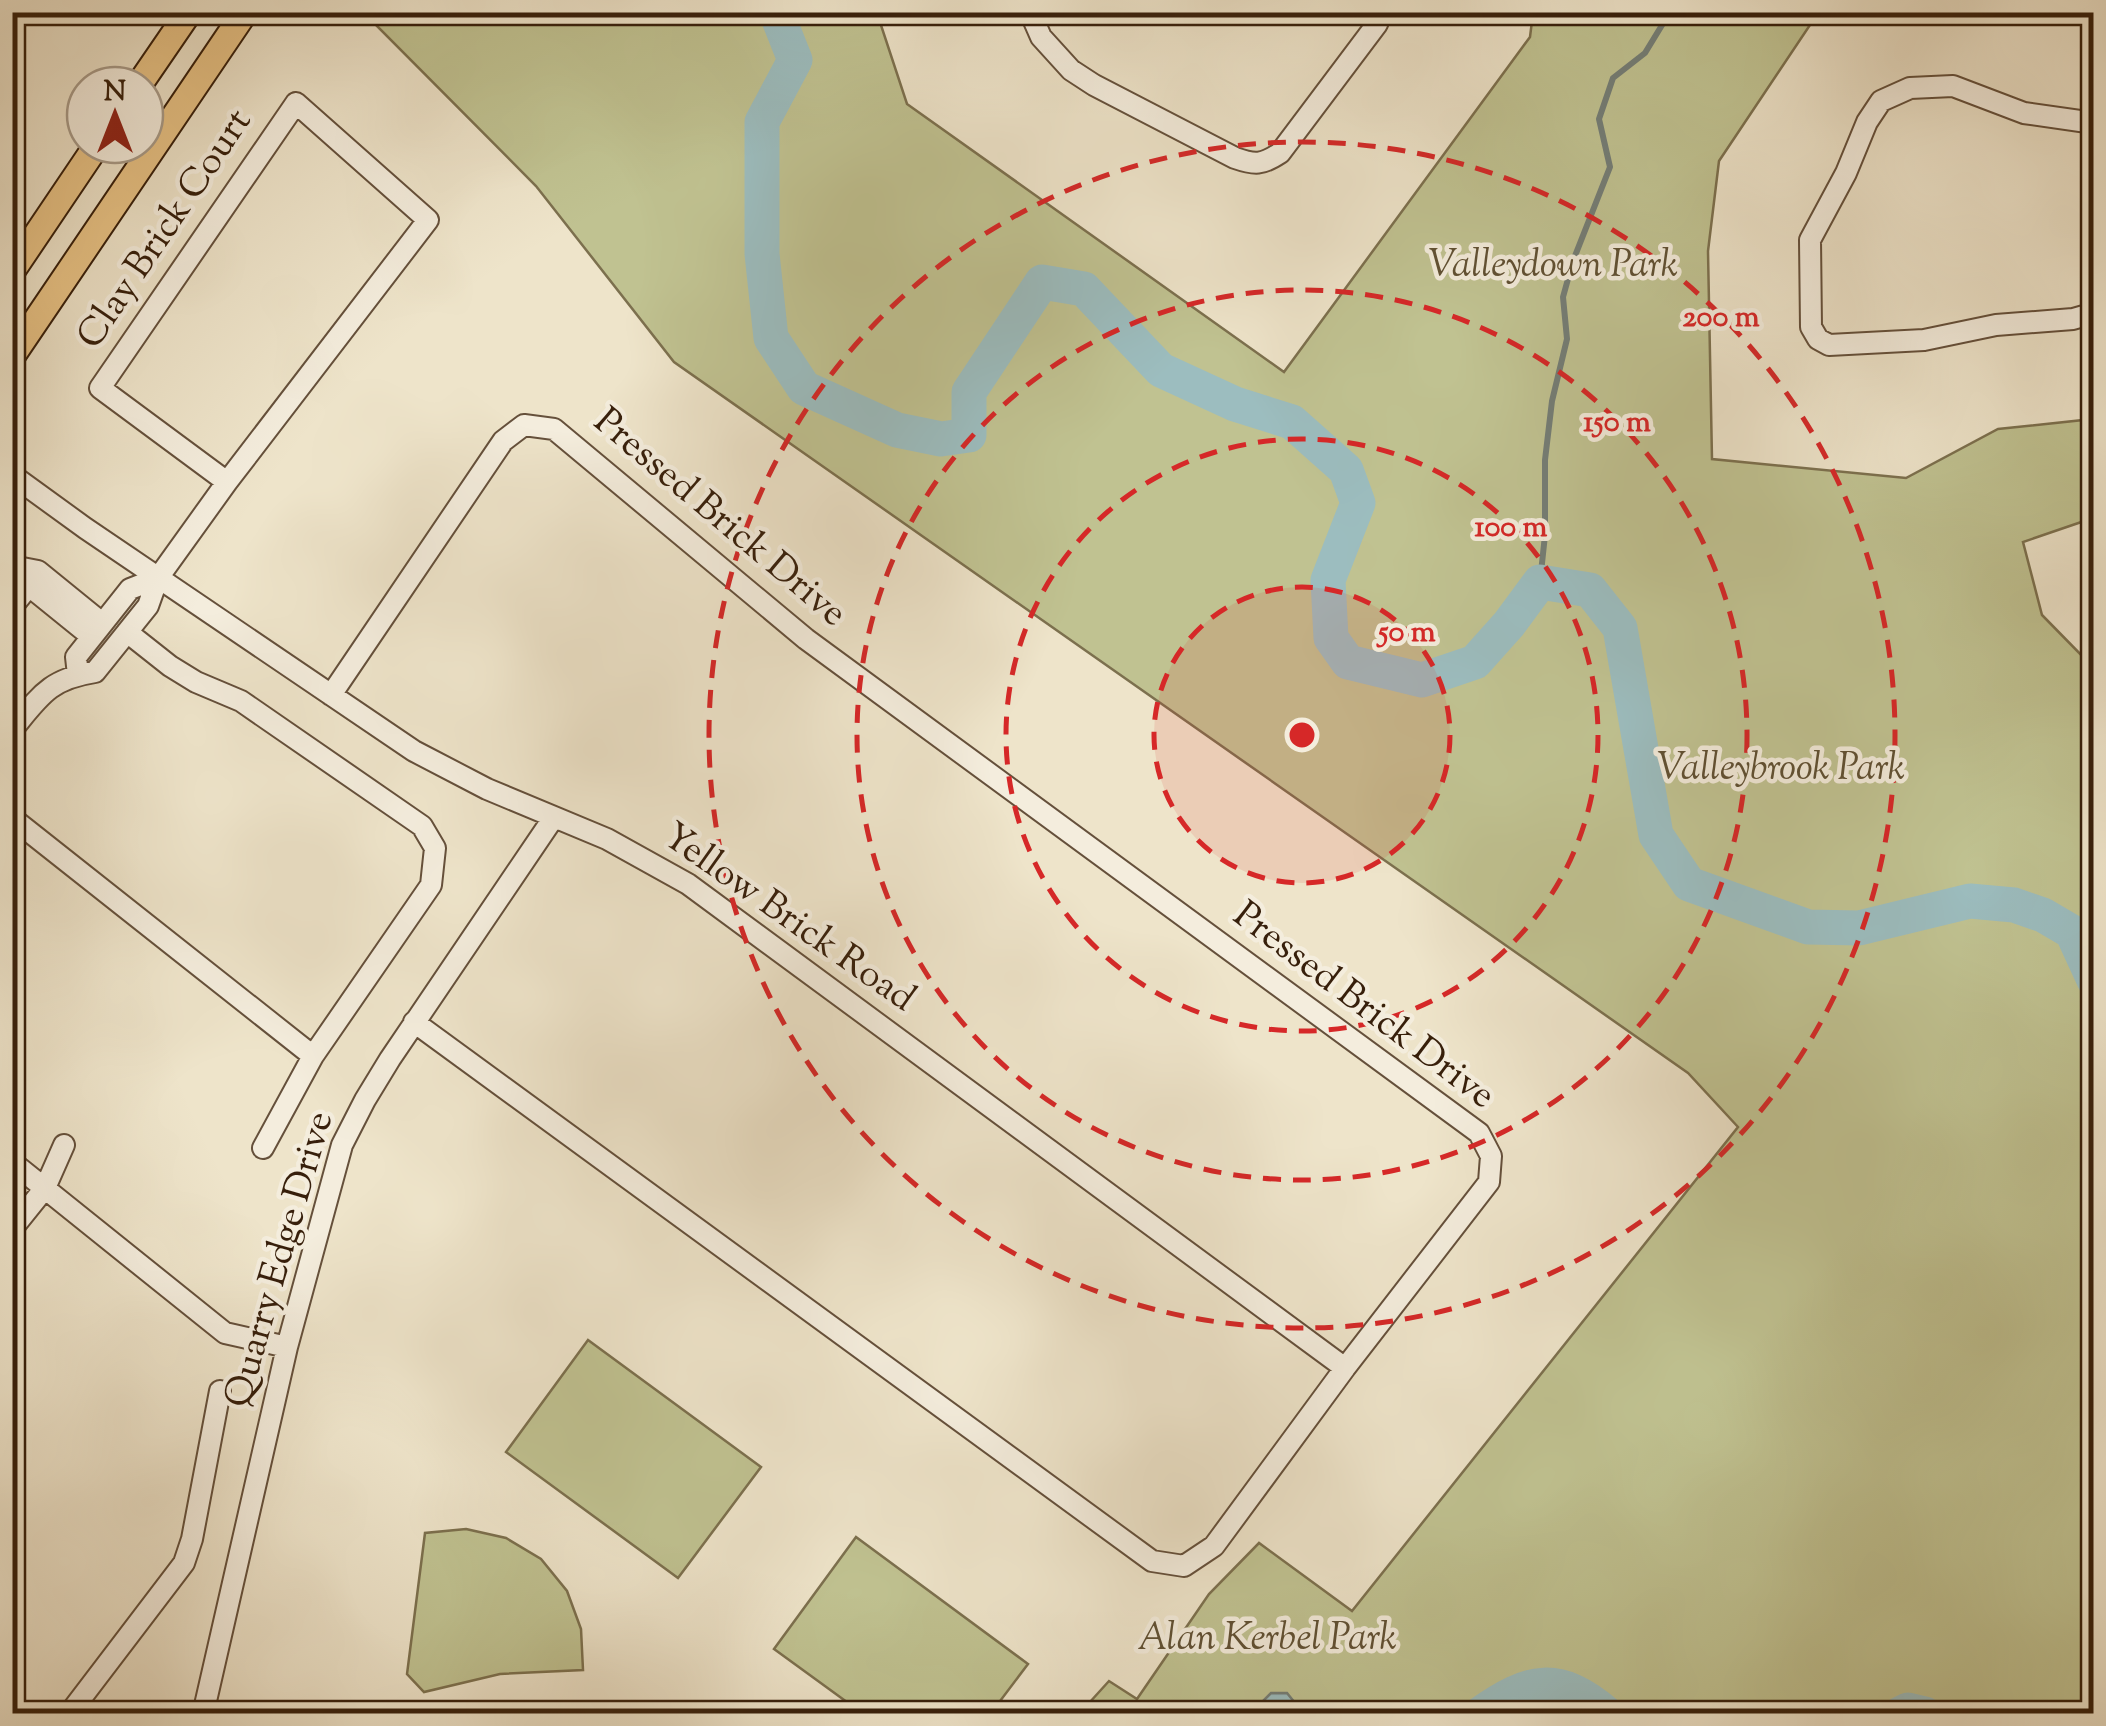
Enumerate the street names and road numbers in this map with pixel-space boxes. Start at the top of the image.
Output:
street label: Clay Brick Court [66,99,266,361]
street label: Pressed Brick Drive [581,397,857,641]
street label: Yellow Brick Road [651,811,925,1027]
street label: Pressed Brick Drive [1221,890,1505,1124]
street label: Quarry Edge Drive [213,1106,349,1414]

